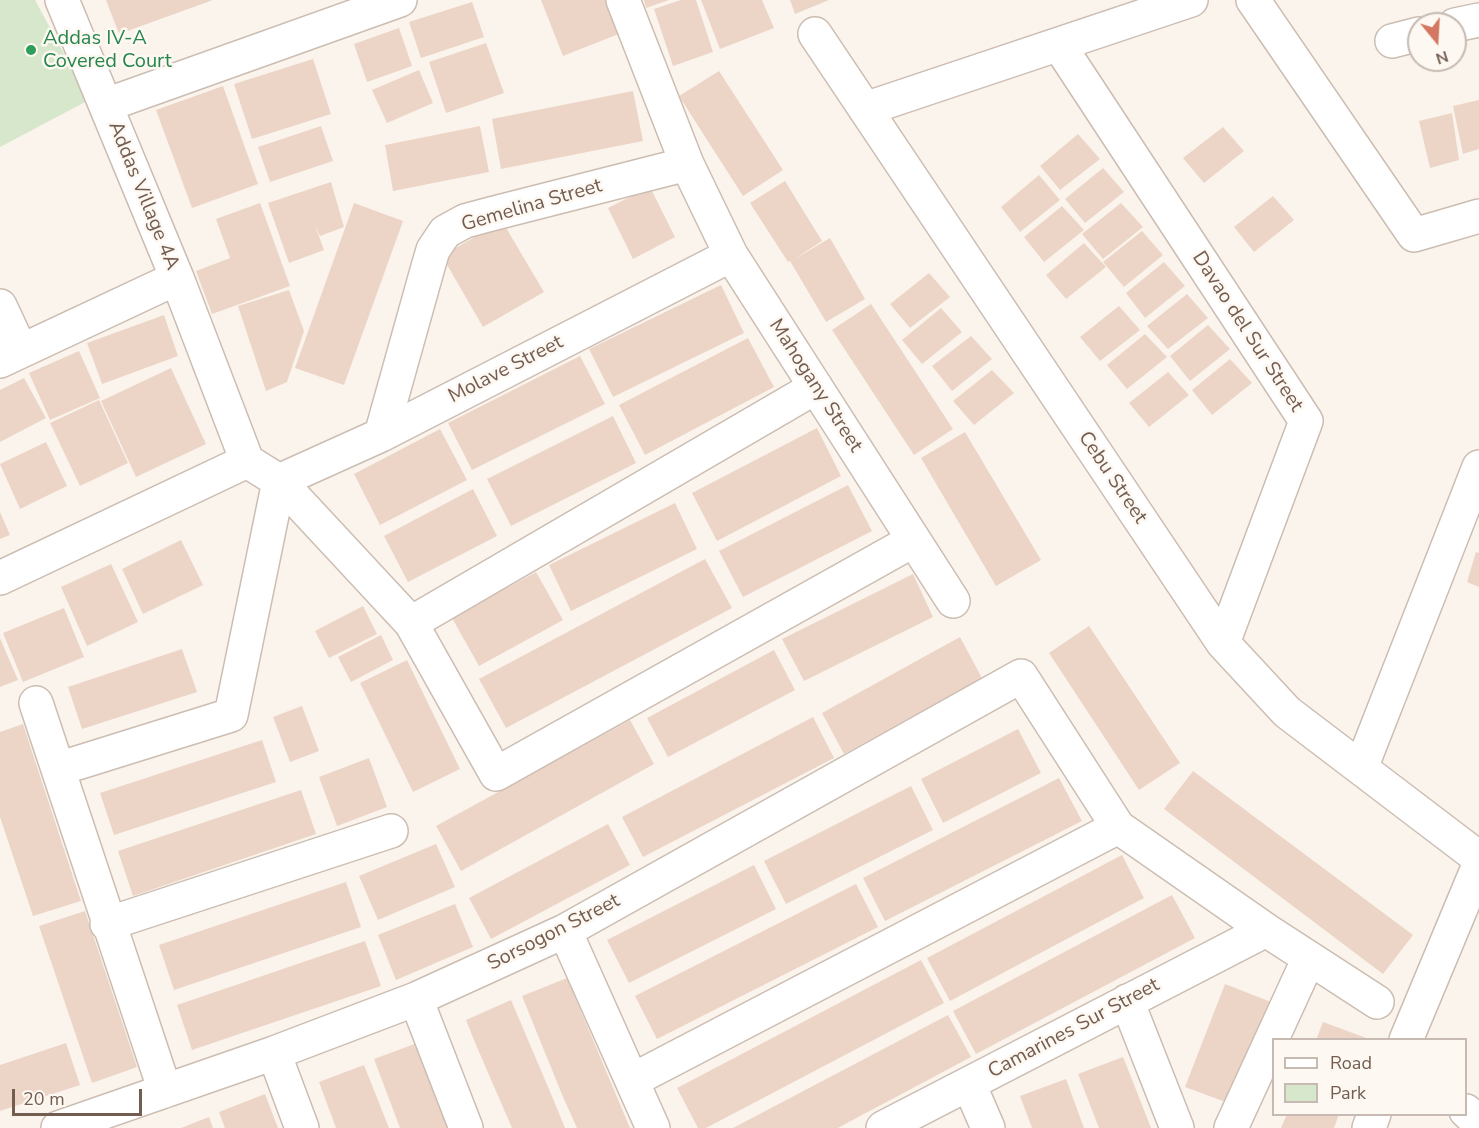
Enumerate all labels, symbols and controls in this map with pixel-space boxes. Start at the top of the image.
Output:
north arrow [1407,12,1467,72]
place label: Addas IV-A Covered Court [43,27,172,74]
marker: Addas IV-A Covered Court [24,43,38,57]
text: N [1433,45,1451,70]
street label: Addas Village 4A [102,118,184,274]
street label: Gemelina Street [459,174,605,238]
street label: Davao del Sur Street [1186,247,1308,417]
street label: Mahogany Street [763,315,867,457]
street label: Molave Street [445,331,567,409]
street label: Cebu Street [1072,427,1152,529]
street label: Sorsogon Street [484,889,624,977]
street label: Camarines Sur Street [984,974,1164,1084]
legend [1272,1038,1467,1116]
text: Road [1330,1051,1372,1075]
scale bar [15,1077,146,1115]
text: Park [1330,1081,1366,1105]
text: 20 m [23,1087,65,1111]

